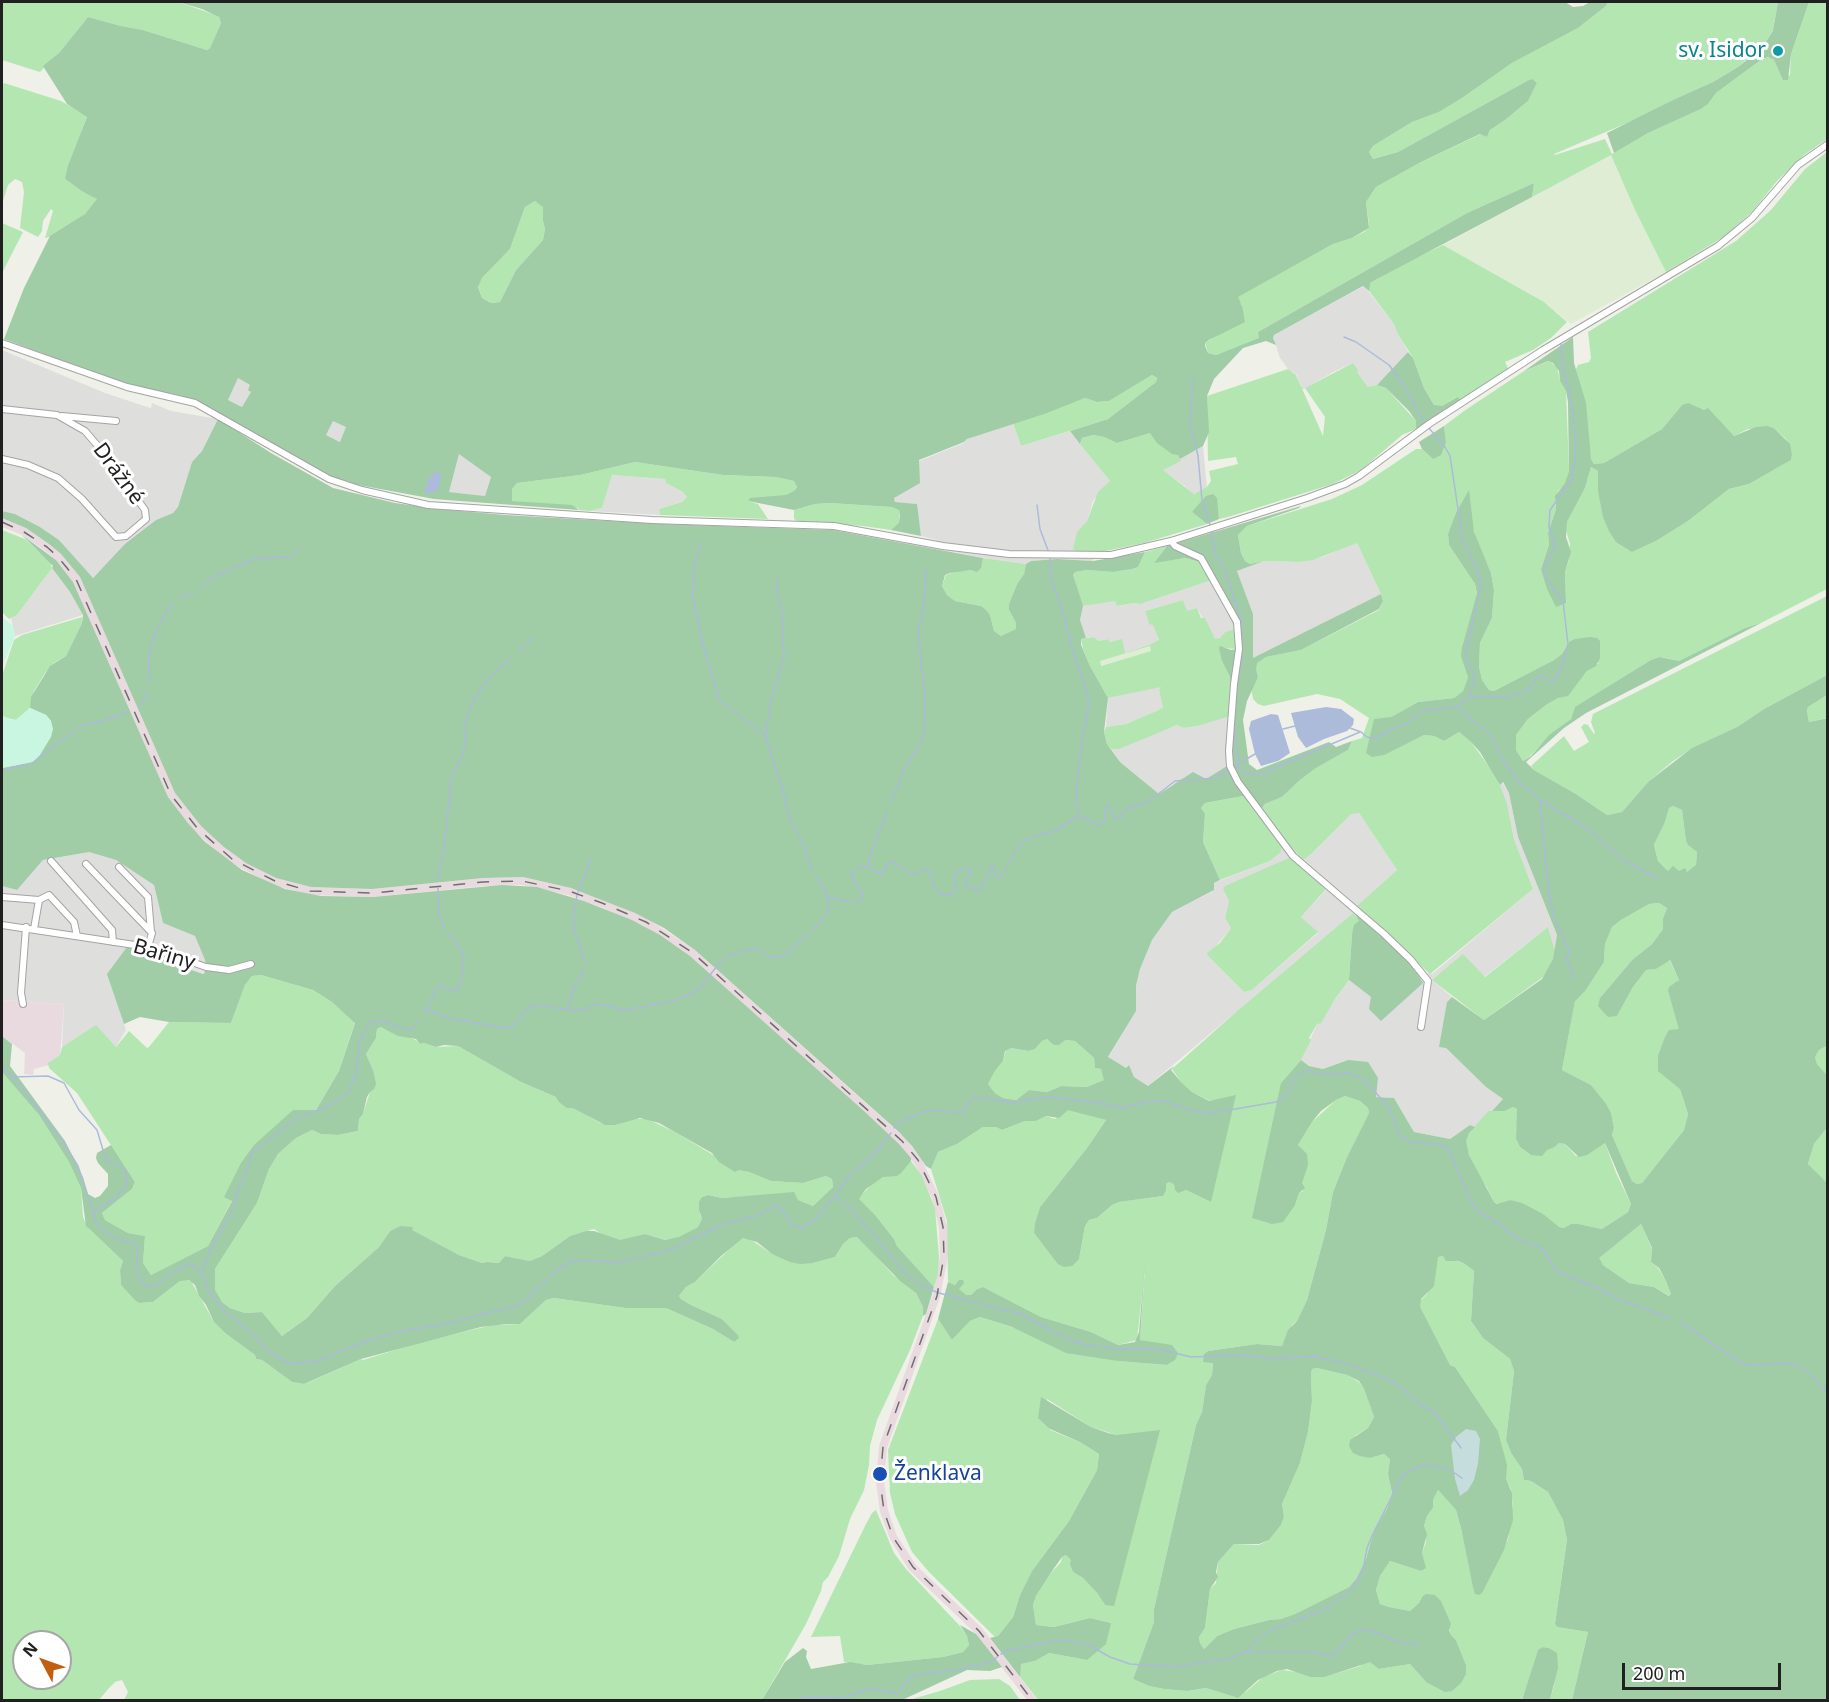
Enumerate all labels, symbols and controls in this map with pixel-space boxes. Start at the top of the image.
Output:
place label: sv. Isidor [1678,38,1766,64]
marker: sv. Isidor [1771,44,1785,58]
street label: Drážné [87,438,149,510]
street label: Bařiny [130,934,198,976]
place label: Ženklava [894,1461,982,1487]
marker: Ženklava [871,1465,889,1483]
north arrow [12,1630,72,1690]
text: N [17,1637,42,1662]
scale bar [1625,1651,1784,1689]
text: 200 m [1633,1661,1685,1685]

